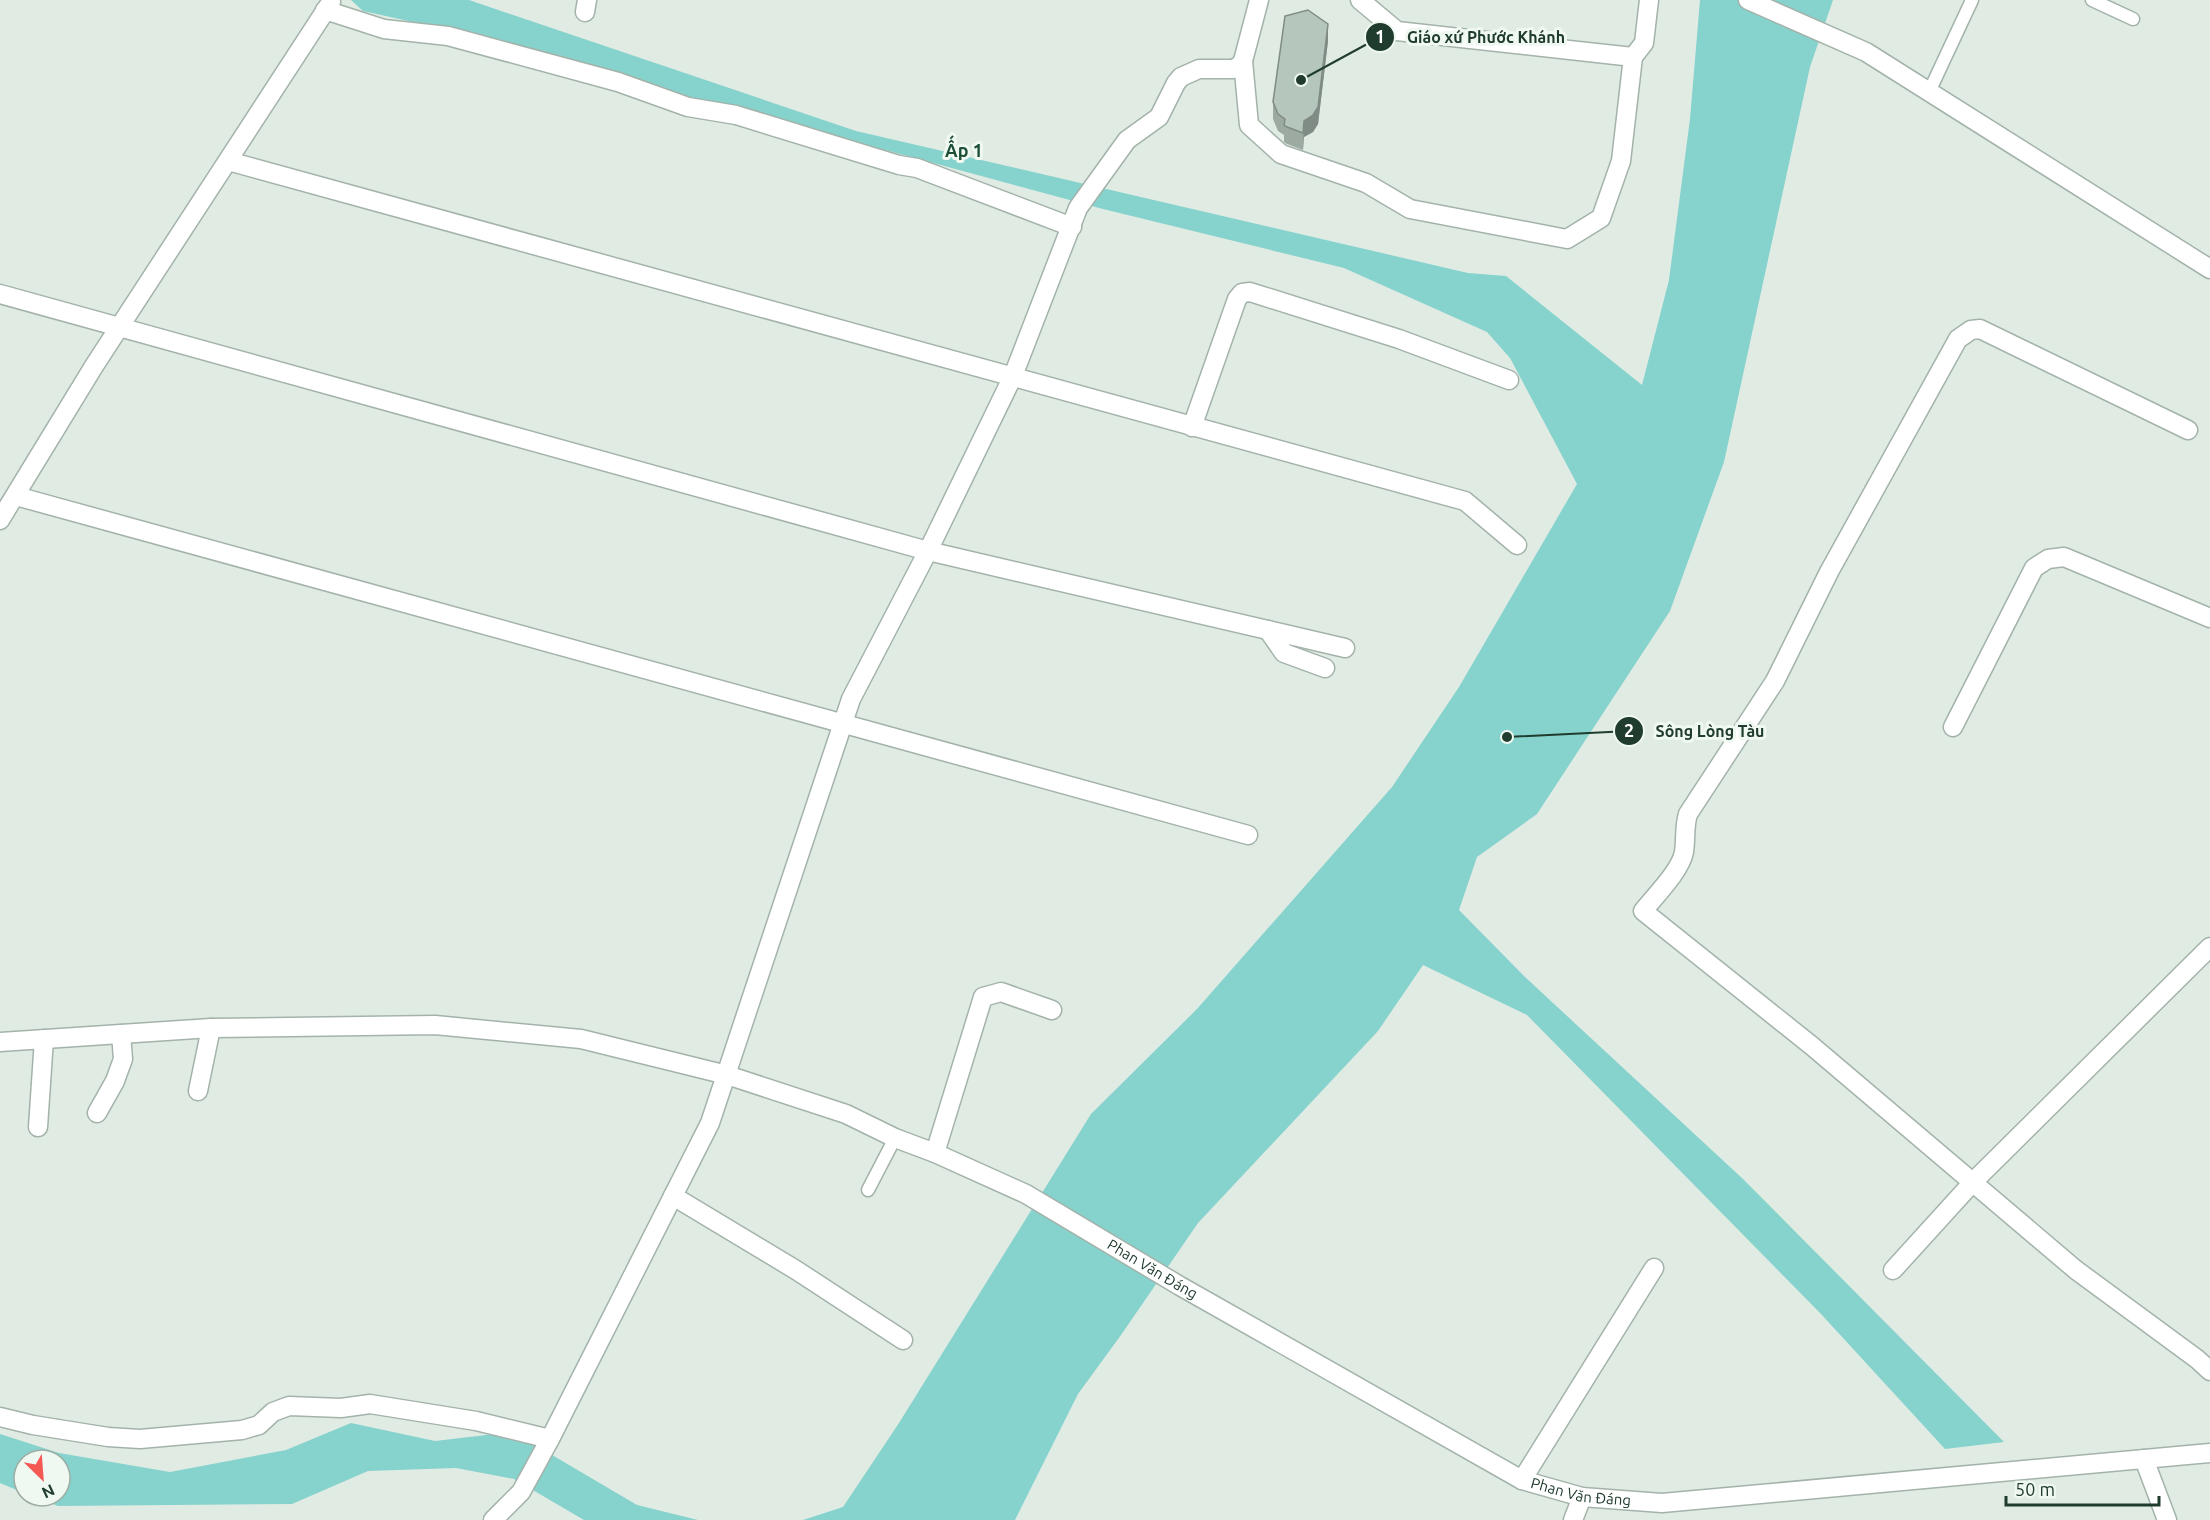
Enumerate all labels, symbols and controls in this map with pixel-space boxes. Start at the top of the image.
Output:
callout: Giáo xứ Phước Khánh [1365,20,1577,54]
text: 1 [1375,26,1385,46]
text: Giáo xứ Phước Khánh [1407,28,1565,46]
district label: Ấp 1 [945,135,983,160]
callout: Sông Lòng Tàu [1614,714,1776,748]
text: 2 [1624,720,1634,740]
text: Sông Lòng Tàu [1656,722,1764,740]
street label: Phan Văn Đáng [1104,1236,1201,1302]
north arrow [12,1448,72,1508]
scale bar [2006,1469,2159,1507]
street label: Phan Văn Đáng [1529,1474,1632,1509]
text: 50 m [2015,1479,2055,1499]
text: N [39,1481,58,1502]

